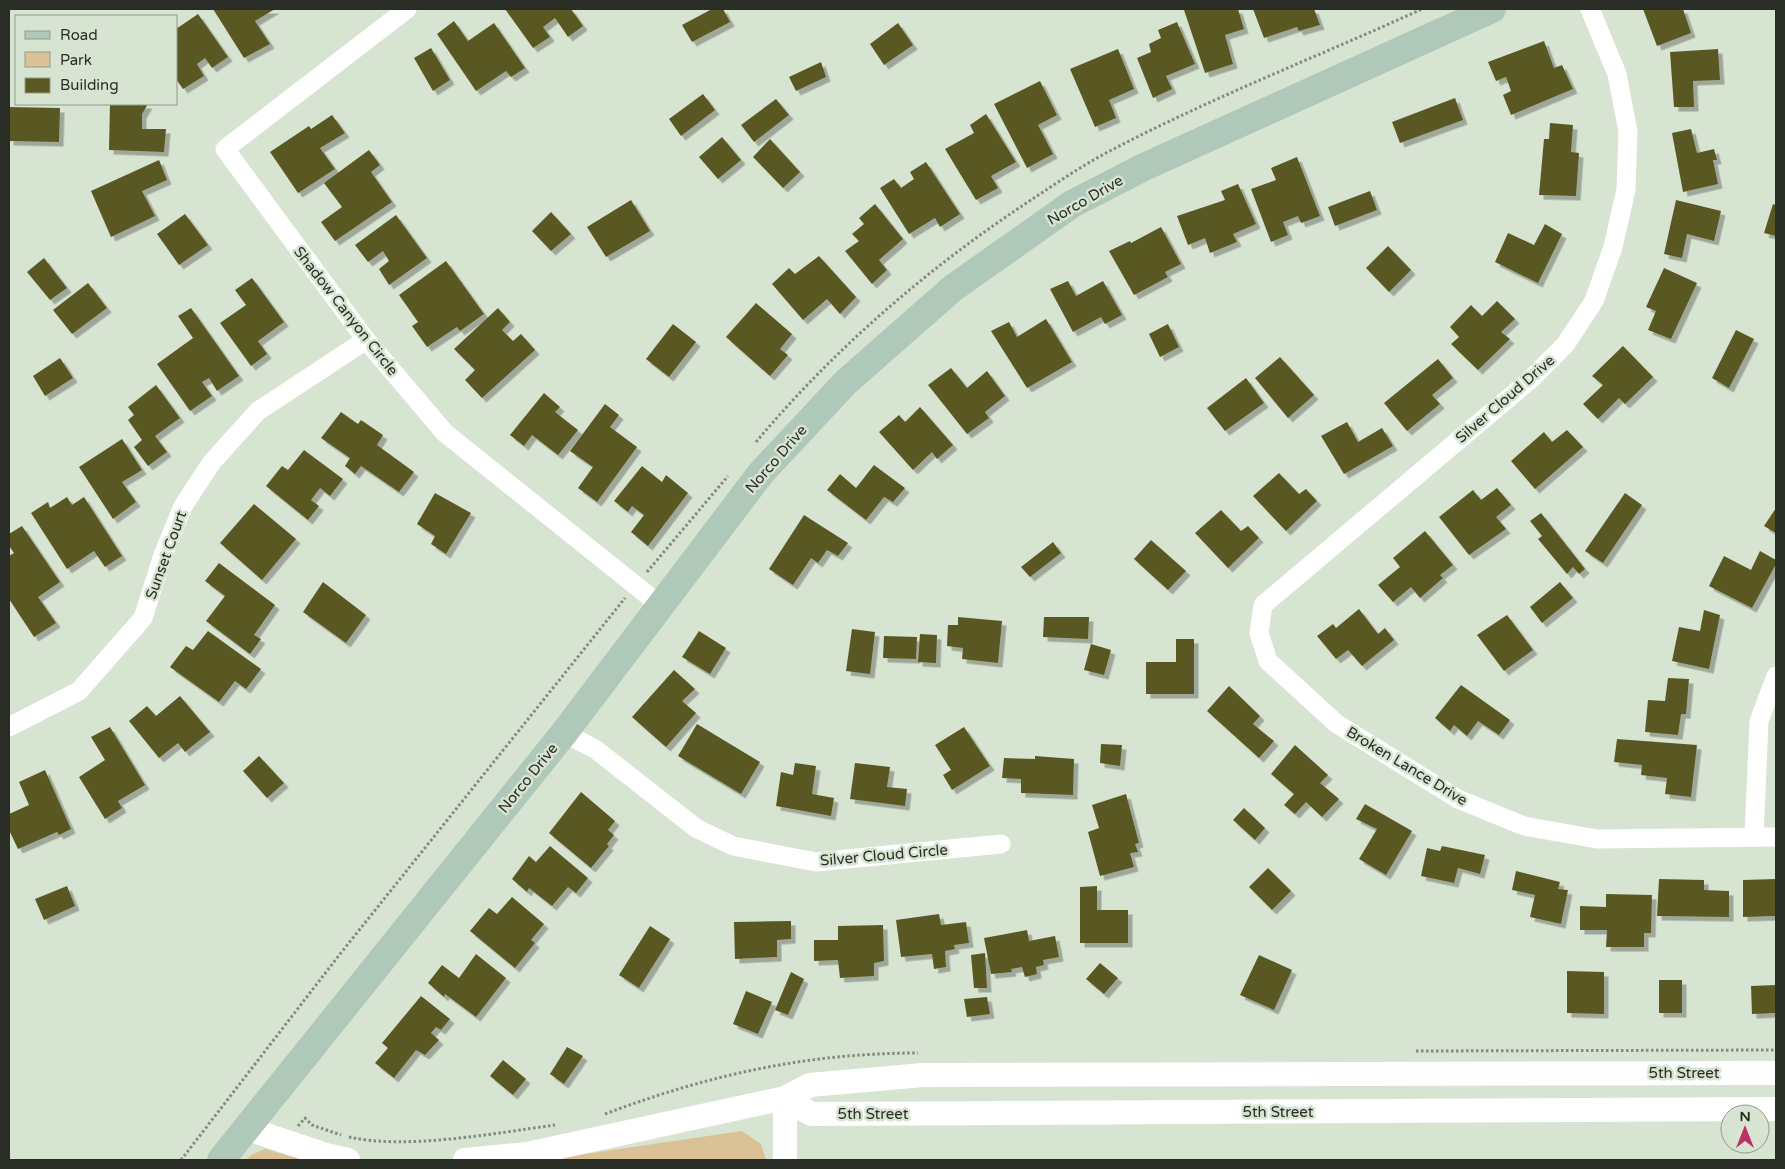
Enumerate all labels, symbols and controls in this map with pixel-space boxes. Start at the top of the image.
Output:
legend [15,15,178,105]
text: Road [60,26,98,44]
text: Park [60,51,92,69]
text: Building [60,76,119,94]
street label: Norco Drive [1044,171,1126,229]
street label: Shadow Canyon Circle [290,243,402,379]
street label: Silver Cloud Drive [1452,351,1558,447]
street label: Norco Drive [742,421,810,497]
street label: Sunset Court [142,508,190,602]
street label: Broken Lance Drive [1343,723,1471,809]
street label: Norco Drive [494,740,562,816]
street label: Silver Cloud Circle [819,840,949,870]
street label: 5th Street [1648,1064,1720,1082]
street label: 5th Street [1242,1103,1314,1121]
north arrow [1720,1104,1770,1154]
street label: 5th Street [837,1105,909,1123]
text: N [1739,1108,1751,1125]

